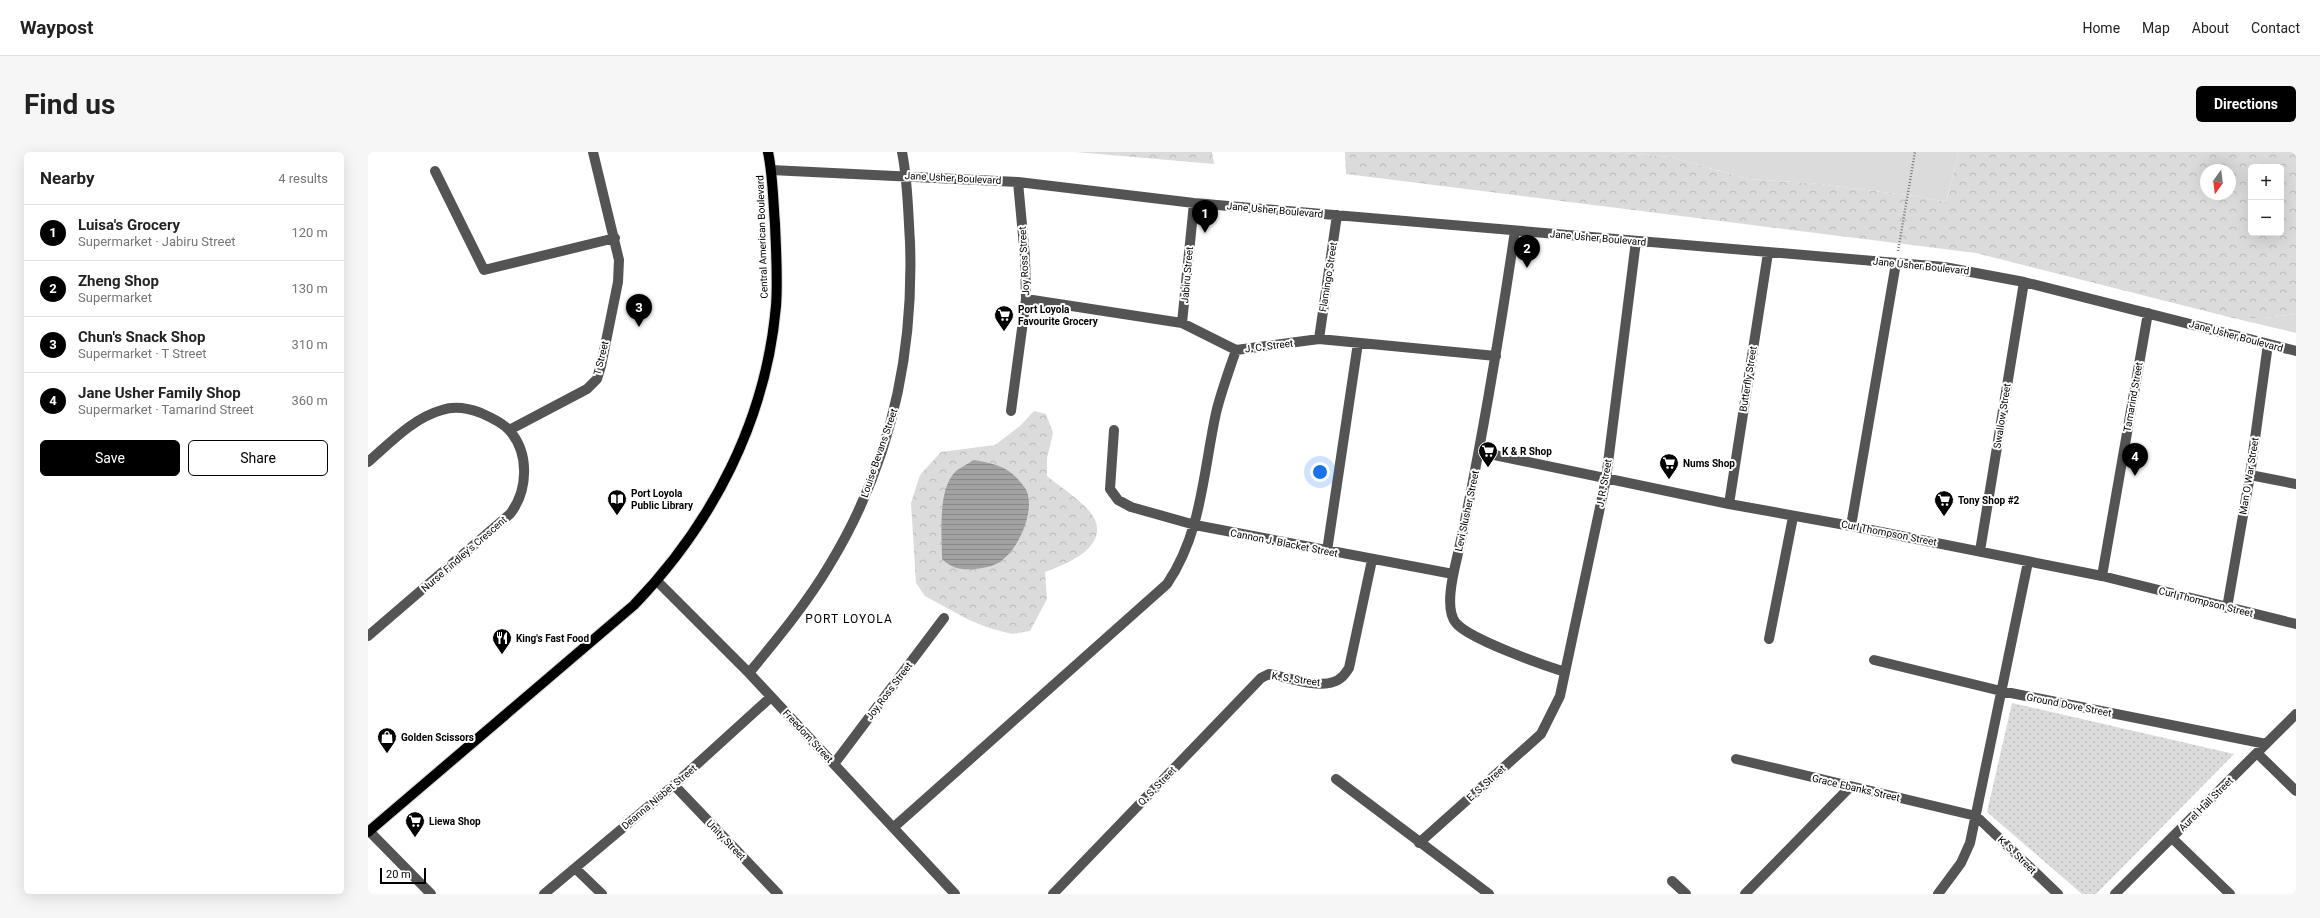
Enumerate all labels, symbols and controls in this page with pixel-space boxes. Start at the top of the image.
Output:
text: Waypost [20,16,94,39]
text: Home [2082,20,2120,36]
text: Map [2142,20,2170,36]
text: About [2192,20,2229,36]
text: Contact [2251,20,2300,36]
button: Directions [2196,86,2296,122]
text: Find us [24,88,115,121]
north arrow [2200,164,2236,200]
map controls [2248,164,2284,236]
button: + [2248,164,2284,200]
text: Nearby [40,168,95,188]
street label: Jane Usher Boulevard [904,170,1002,186]
text: 4 results [278,171,328,186]
street label: Central American Boulevard [754,175,770,299]
pin: 1 [1192,200,1218,233]
street label: Jane Usher Boulevard [1226,200,1324,220]
button: − [2248,200,2284,236]
text: Luisa's Grocery [78,216,180,234]
text: 1 [49,225,57,240]
text: 120 m [291,225,328,240]
street label: Joy Ross Street [1017,226,1031,296]
street label: Jane Usher Boulevard [1549,228,1647,248]
text: Supermarket · Jabiru Street [78,234,236,249]
pin: 2 [1514,235,1540,268]
street label: Flamingo Street [1317,241,1339,313]
street label: Jabiru Street [1179,246,1195,304]
street label: Jane Usher Boulevard [1872,255,1970,277]
text: Zheng Shop [78,272,159,290]
text: 2 [49,281,57,296]
text: 130 m [291,281,328,296]
text: Supermarket [78,290,152,305]
pin: 3 [626,294,652,327]
supermarket icon: Port Loyola Favourite Grocery [993,304,1015,332]
place label: Port Loyola Favourite Grocery [1018,304,1099,327]
street label: Jane Usher Boulevard [2188,318,2284,354]
text: Chun's Snack Shop [78,328,205,346]
text: 3 [49,337,57,352]
text: 310 m [291,337,328,352]
street label: J. C. Street [1244,338,1294,354]
street label: T Street [591,340,611,376]
street label: Butterfly Street [1737,345,1759,413]
text: Supermarket · T Street [78,346,207,361]
street label: Tamarind Street [2121,361,2145,433]
street label: Swallow Street [1991,383,2013,449]
text: Jane Usher Family Shop [78,384,241,402]
text: 4 [49,393,57,408]
text: 360 m [291,393,328,408]
text: Supermarket · Tamarind Street [78,402,254,417]
street label: Louise Bevans Street [859,407,899,499]
street label: Man O War Street [2237,437,2261,515]
button: Save [40,440,180,476]
button: Share [188,440,328,476]
supermarket icon: K & R Shop [1477,440,1499,468]
pin: 4 [2122,443,2148,476]
place label: K & R Shop [1502,446,1552,457]
supermarket icon: Nums Shop [1658,452,1680,480]
street label: J. R. Street [1594,458,1614,508]
place label: Nums Shop [1683,458,1735,469]
your location [1310,462,1330,482]
street label: Levi Slusher Street [1453,470,1481,552]
library icon: Port Loyola Public Library [606,488,628,516]
place label: Port Loyola Public Library [631,488,694,511]
supermarket icon: Tony Shop #2 [1933,489,1955,517]
place label: Tony Shop #2 [1958,495,2020,506]
street label: Nurse Findley's Crescent [419,514,509,594]
street label: Curl Thompson Street [1840,518,1938,548]
street label: Cannon J. Blacket Street [1229,527,1339,559]
street label: Curl Thompson Street [2158,585,2254,619]
district label: PORT LOYOLA [805,612,893,626]
restaurant icon: King's Fast Food [491,627,513,655]
place label: King's Fast Food [516,633,589,644]
street label: Joy Ross Street [864,660,914,722]
street label: K. S. Street [1271,670,1321,688]
street label: Ground Dove Street [2026,691,2112,719]
street label: Freedom Street [781,707,835,765]
shop icon: Golden Scissors [376,726,398,754]
place label: Golden Scissors [401,732,474,743]
street label: Deanna Nisbet Street [619,763,699,831]
street label: E. S. Street [1464,763,1508,803]
street label: Q. S. Street [1136,764,1178,808]
street label: Grace Ebanks Street [1811,773,1901,803]
street label: Aurel Hall Street [2177,775,2235,833]
supermarket icon: Liewa Shop [404,810,426,838]
place label: Liewa Shop [429,816,481,827]
street label: Unity Street [704,818,748,862]
street label: K. S. Street [1996,834,2038,876]
scale bar [380,866,426,885]
text: 20 m [386,868,411,881]

